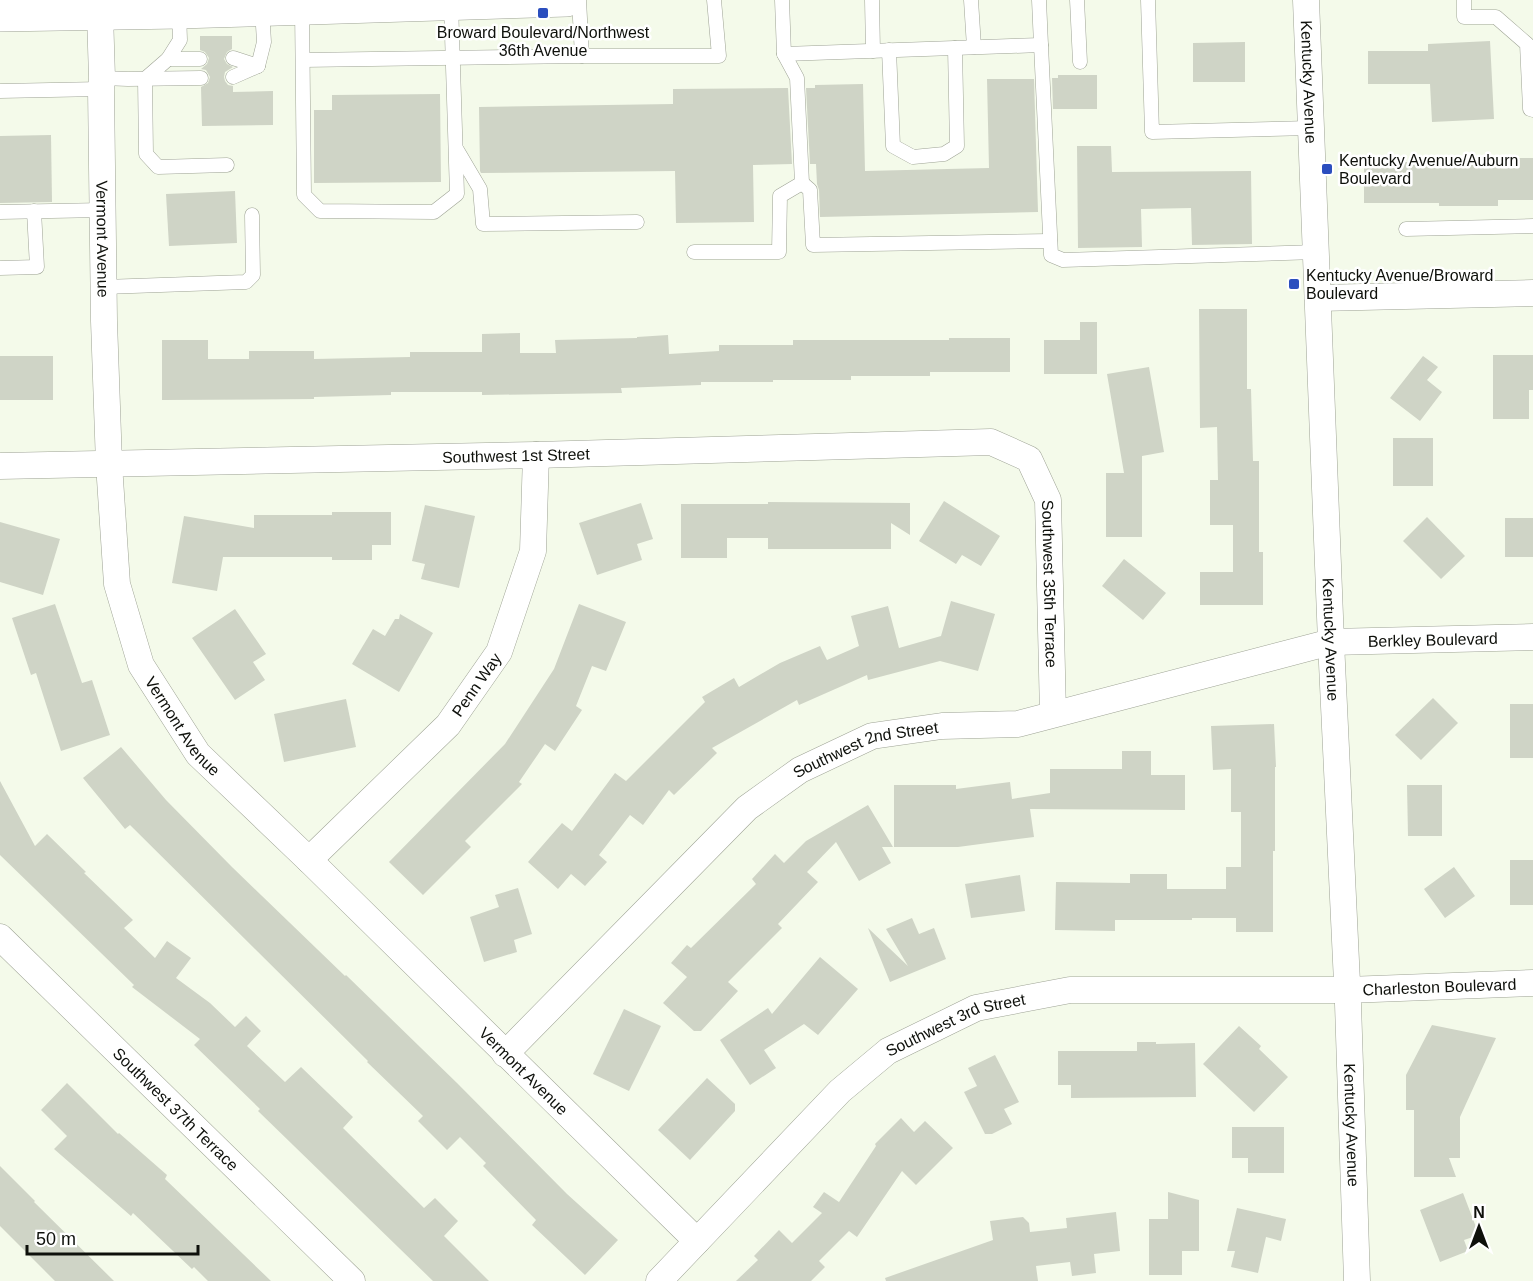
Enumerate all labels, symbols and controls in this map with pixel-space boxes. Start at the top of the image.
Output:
marker: Broward Boulevard/Northwest 36th Avenue [536,6,550,20]
street label: Kentucky Avenue [1298,20,1320,144]
place label: Broward Boulevard/Northwest 36th Avenue [437,24,650,59]
place label: Kentucky Avenue/Auburn Boulevard [1339,152,1518,187]
marker: Kentucky Avenue/Auburn Boulevard [1320,162,1334,176]
street label: Vermont Avenue [93,180,112,298]
place label: Kentucky Avenue/Broward Boulevard [1306,267,1493,302]
marker: Kentucky Avenue/Broward Boulevard [1287,277,1301,291]
street label: Southwest 1st Street [442,445,591,466]
street label: Southwest 35th Terrace [1039,500,1060,668]
street label: Kentucky Avenue [1320,578,1342,702]
street label: Berkley Boulevard [1368,630,1498,650]
street label: Penn Way [449,650,505,720]
street label: Vermont Avenue [142,674,223,779]
street label: Southwest 2nd Street [790,719,940,781]
street label: Charleston Boulevard [1362,976,1517,998]
street label: Southwest 3rd Street [883,991,1027,1060]
street label: Vermont Avenue [476,1024,571,1118]
street label: Southwest 37th Terrace [110,1045,242,1174]
street label: Kentucky Avenue [1341,1063,1362,1187]
north arrow [1449,1197,1509,1257]
text: N [1473,1204,1485,1221]
scale bar [27,1218,198,1256]
text: 50 m [36,1229,76,1249]

